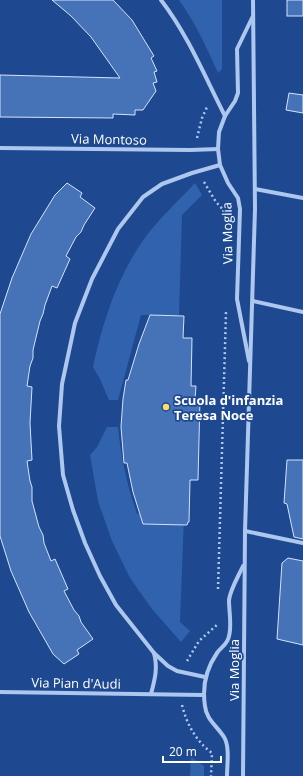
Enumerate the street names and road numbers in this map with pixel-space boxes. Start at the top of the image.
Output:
street label: Via Montoso [71,129,147,149]
street label: Via Moglia [217,202,237,264]
street label: Via Moglia [225,639,243,701]
street label: Via Pian d'Audi [31,673,121,693]

